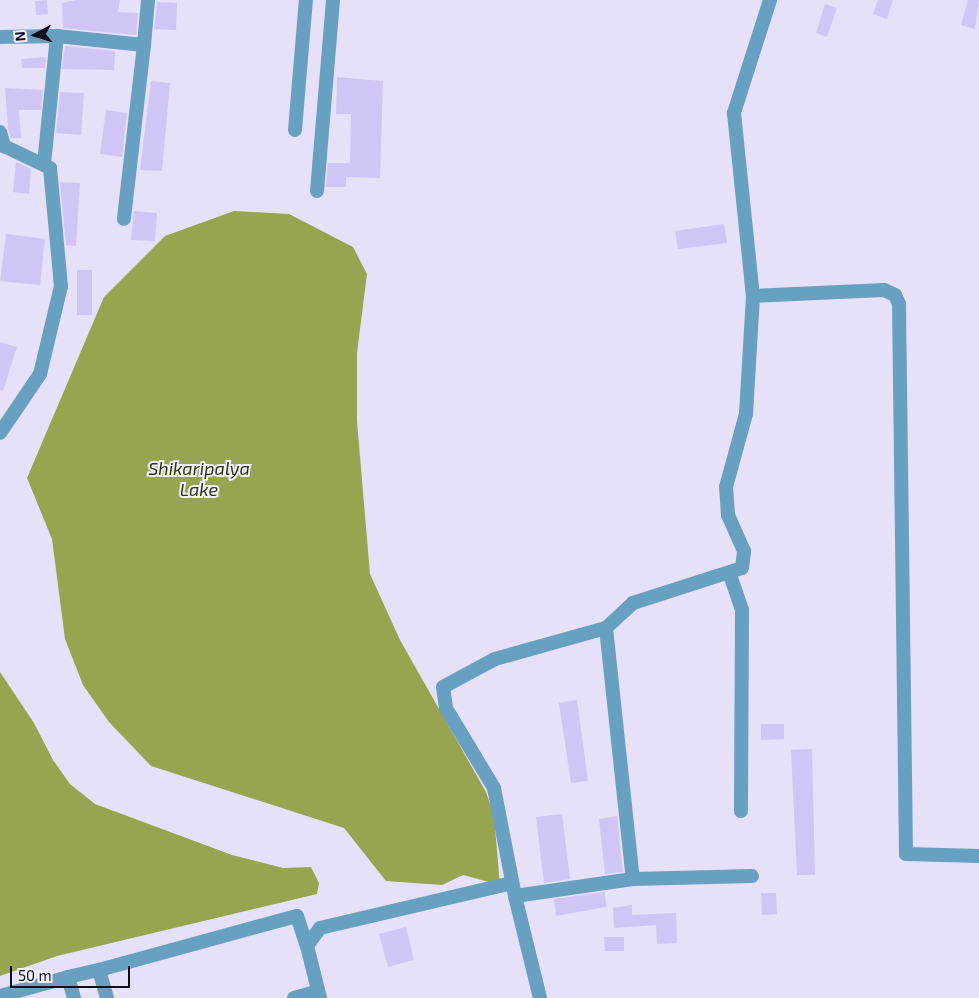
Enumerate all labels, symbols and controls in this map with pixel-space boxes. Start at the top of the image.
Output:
north arrow [10,10,60,60]
text: N [11,31,28,42]
water label: Shikaripalya Lake [148,458,250,500]
scale bar [12,956,132,988]
text: 50 m [18,966,52,984]

